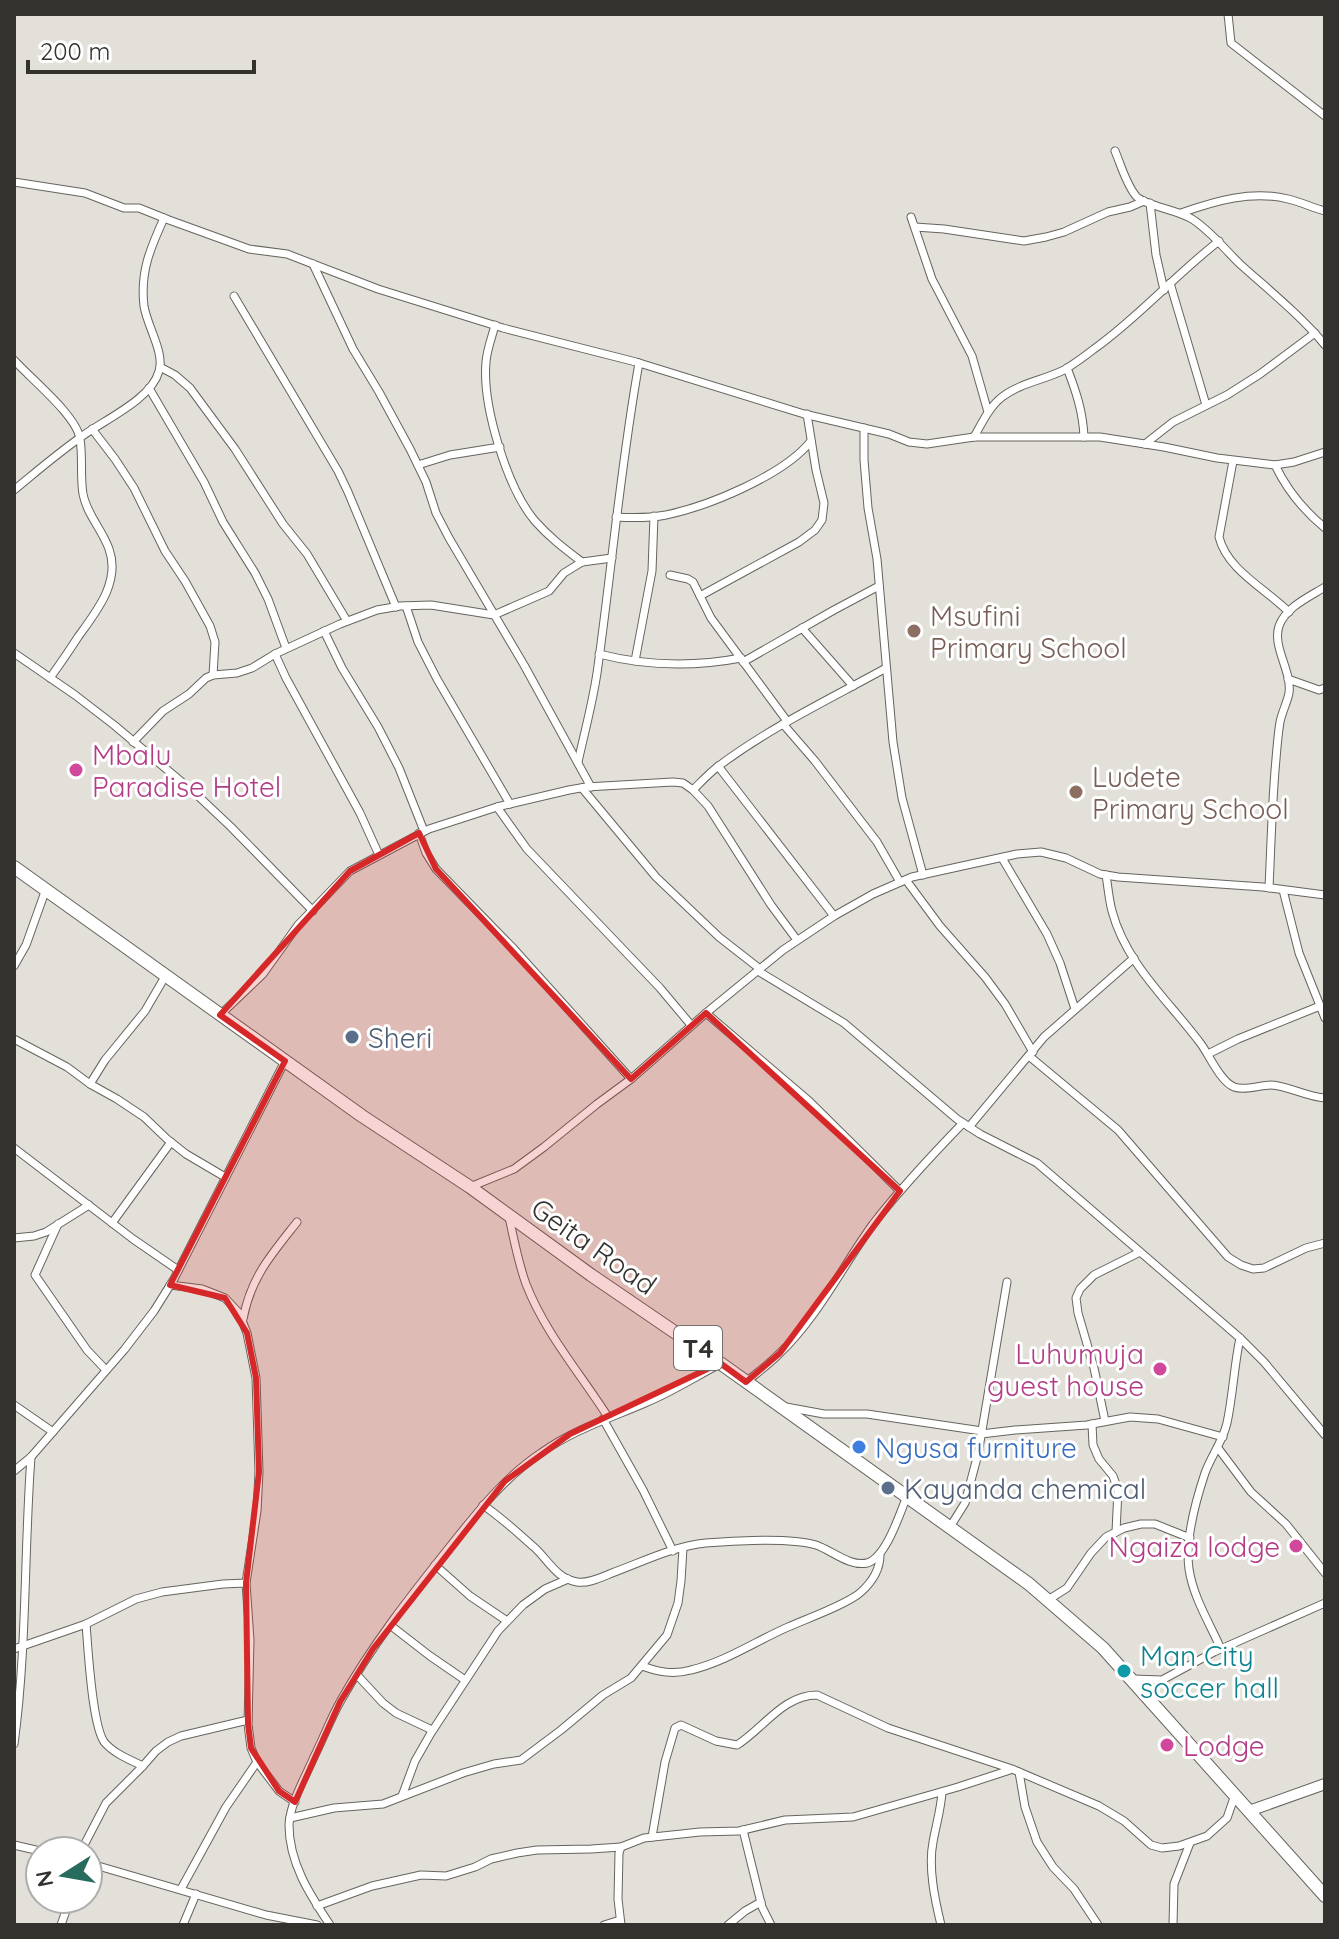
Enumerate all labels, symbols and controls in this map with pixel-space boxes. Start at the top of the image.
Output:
scale bar [28,24,254,74]
text: 200 m [40,36,110,66]
place label: Msufini Primary School [930,598,1127,665]
marker: Msufini Primary School [905,622,923,640]
place label: Mbalu Paradise Hotel [92,737,281,804]
place label: Ludete Primary School [1092,759,1289,826]
marker: Mbalu Paradise Hotel [67,761,85,779]
marker: Ludete Primary School [1067,783,1085,801]
place label: Sheri [368,1020,432,1055]
marker: Sheri [343,1028,361,1046]
street label: Geita Road [525,1190,663,1302]
road number: T4 [674,1326,722,1370]
place label: Luhumuja guest house [987,1336,1144,1403]
marker: Luhumuja guest house [1151,1360,1169,1378]
place label: Ngusa furniture [875,1430,1077,1465]
marker: Ngusa furniture [850,1438,868,1456]
place label: Kayanda chemical [904,1471,1146,1506]
marker: Kayanda chemical [879,1479,897,1497]
place label: Ngaiza lodge [1109,1529,1280,1564]
marker: Ngaiza lodge [1287,1537,1305,1555]
place label: Man City soccer hall [1140,1638,1279,1705]
marker: Man City soccer hall [1115,1662,1133,1680]
place label: Lodge [1183,1728,1265,1763]
marker: Lodge [1158,1736,1176,1754]
north arrow [24,1835,104,1915]
text: N [29,1868,60,1889]

